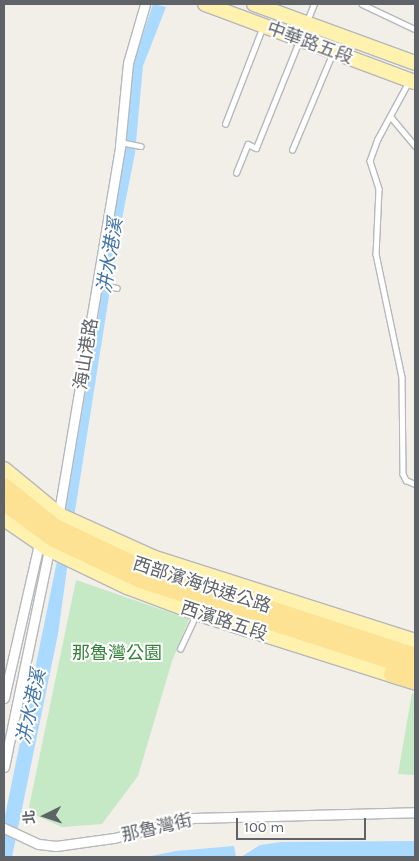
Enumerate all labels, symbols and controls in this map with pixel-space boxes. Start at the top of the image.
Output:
street label: 中華路五段 [264,17,356,69]
water label: 汫水港溪 [94,217,128,295]
street label: 海山港路 [70,317,102,391]
street label: 西部濱海快速公路 [130,552,274,618]
street label: 西濱路五段 [178,597,270,645]
park label: 那魯灣公園 [72,642,162,664]
water label: 汫水港溪 [13,667,51,747]
north arrow [20,791,70,841]
scale bar [239,808,369,840]
street label: 那魯灣街 [119,809,195,847]
text: 北 [21,810,39,825]
text: 100 m [244,818,284,836]

